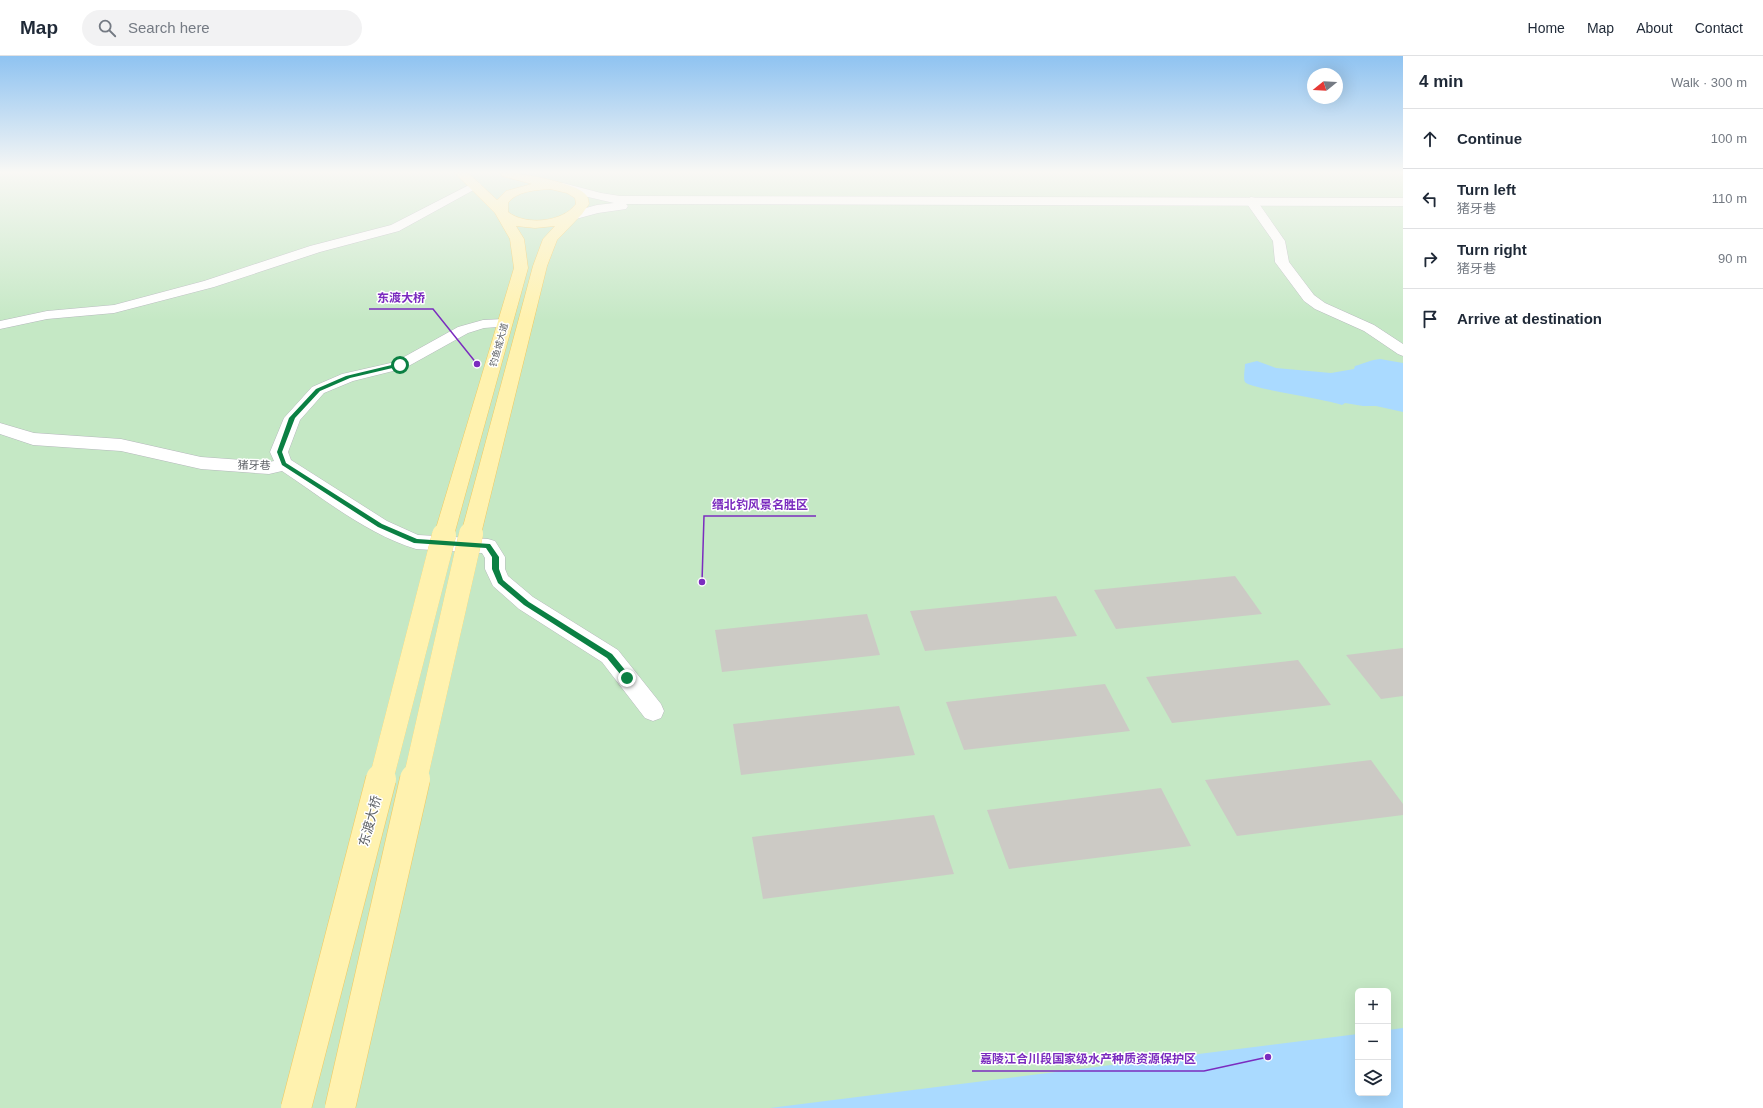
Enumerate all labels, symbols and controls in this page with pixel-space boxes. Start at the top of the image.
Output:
search box [82,10,362,46]
text: Map [20,17,58,38]
icon: search [96,17,118,39]
text: Search here [128,19,210,36]
text: Home [1528,20,1565,36]
text: Map [1587,20,1614,36]
text: About [1636,20,1673,36]
text: Contact [1695,20,1743,36]
north arrow [1307,68,1343,104]
text: 4 min [1419,72,1463,91]
text: Walk · 300 m [1671,75,1747,90]
icon: ahead [1419,128,1441,150]
text: Continue [1457,130,1522,147]
text: 100 m [1711,131,1747,146]
text: Turn left [1457,181,1516,198]
icon: left [1419,188,1441,210]
text: 110 m [1712,191,1747,206]
text: 猪牙巷 [1457,201,1496,216]
text: Turn right [1457,241,1527,258]
icon: right [1419,248,1441,270]
text: 90 m [1718,251,1747,266]
text: 猪牙巷 [1457,261,1496,276]
callout: 东渡大桥 [369,285,433,309]
text: 东渡大桥 [377,291,425,305]
icon: arrive [1419,308,1441,330]
text: Arrive at destination [1457,310,1602,327]
street label: 钓鱼城大道 [488,322,510,368]
route start [391,356,409,374]
street label: 猪牙巷 [237,459,271,471]
callout: 缙北钓风景名胜区 [704,492,816,516]
text: 缙北钓风景名胜区 [712,498,808,512]
route end [618,669,636,687]
street label: 东渡大桥 [356,794,384,848]
map controls [1355,988,1391,1096]
button: + [1355,988,1391,1024]
button: − [1355,1024,1391,1060]
callout: 嘉陵江合川段国家级水产种质资源保护区 [972,1047,1204,1071]
text: 嘉陵江合川段国家级水产种质资源保护区 [980,1052,1196,1066]
button: layers [1355,1060,1391,1096]

